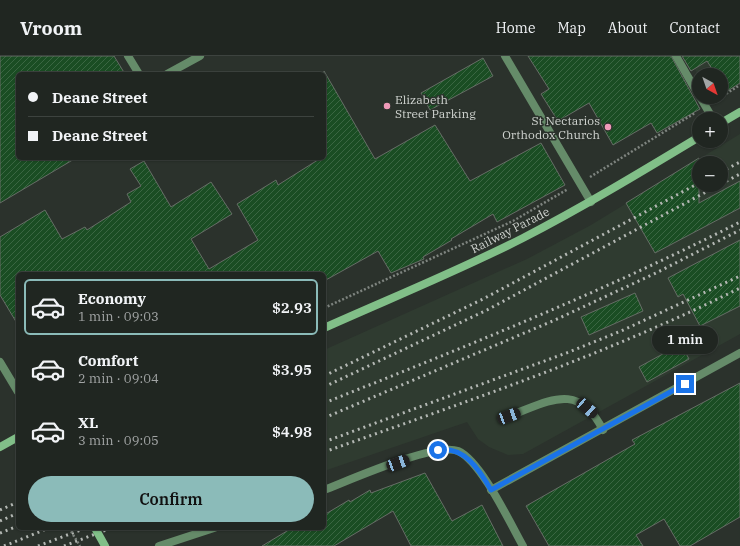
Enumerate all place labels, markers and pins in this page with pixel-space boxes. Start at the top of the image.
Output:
place label: Elizabeth Street Parking [395,92,476,121]
marker: Elizabeth Street Parking [382,101,392,111]
place label: St Nectarios Orthodox Church [502,113,601,142]
marker: St Nectarios Orthodox Church [603,122,613,132]

